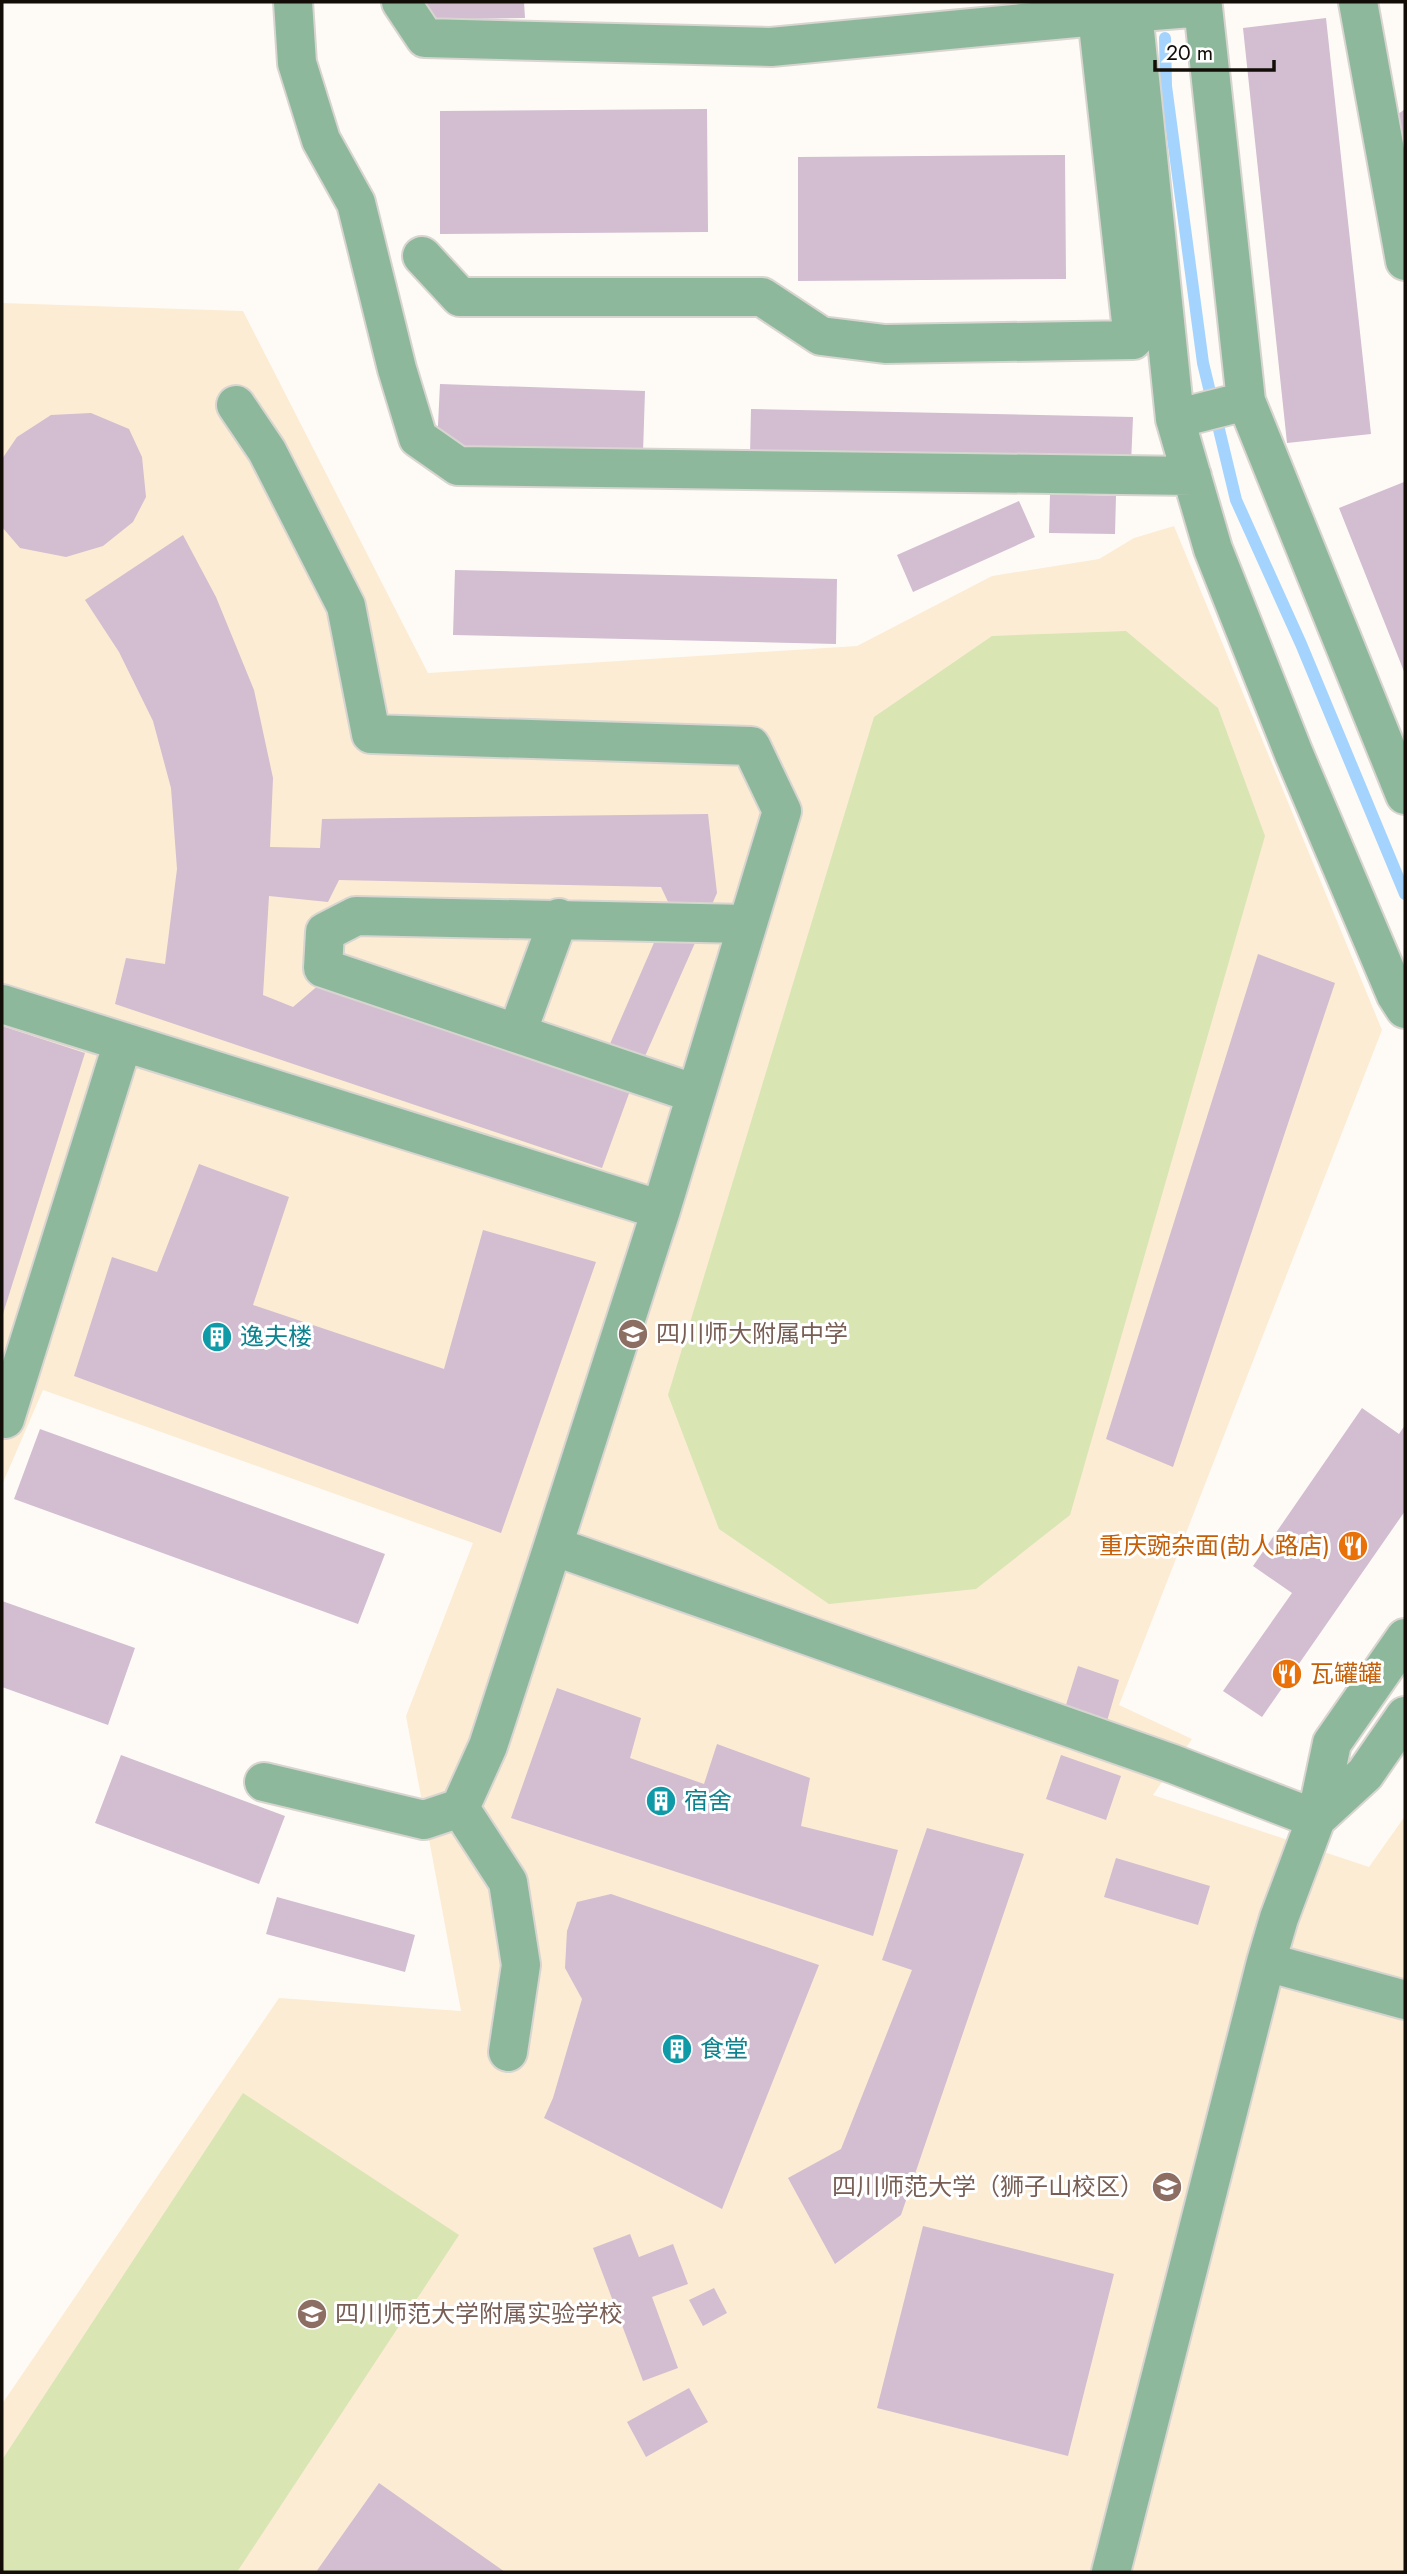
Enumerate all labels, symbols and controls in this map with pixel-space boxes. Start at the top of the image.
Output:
scale bar [1155,28,1274,72]
text: 20 m [1166,38,1213,68]
place label: 四川师大附属中学 [656,1316,848,1351]
school or university icon: 四川师大附属中学 [616,1317,650,1351]
place label: 逸夫楼 [240,1319,312,1354]
building icon: 逸夫楼 [200,1320,234,1354]
place label: 重庆豌杂面(劼人路店) [1099,1528,1330,1563]
restaurant icon: 重庆豌杂面(劼人路店) [1336,1529,1370,1563]
place label: 瓦罐罐 [1310,1656,1382,1691]
restaurant icon: 瓦罐罐 [1270,1657,1304,1691]
place label: 宿舍 [684,1783,732,1818]
building icon: 宿舍 [644,1784,678,1818]
place label: 食堂 [700,2031,748,2066]
building icon: 食堂 [660,2032,694,2066]
place label: 四川师范大学（狮子山校区） [832,2169,1144,2204]
school or university icon: 四川师范大学（狮子山校区） [1150,2170,1184,2204]
place label: 四川师范大学附属实验学校 [335,2296,623,2331]
school or university icon: 四川师范大学附属实验学校 [295,2297,329,2331]

